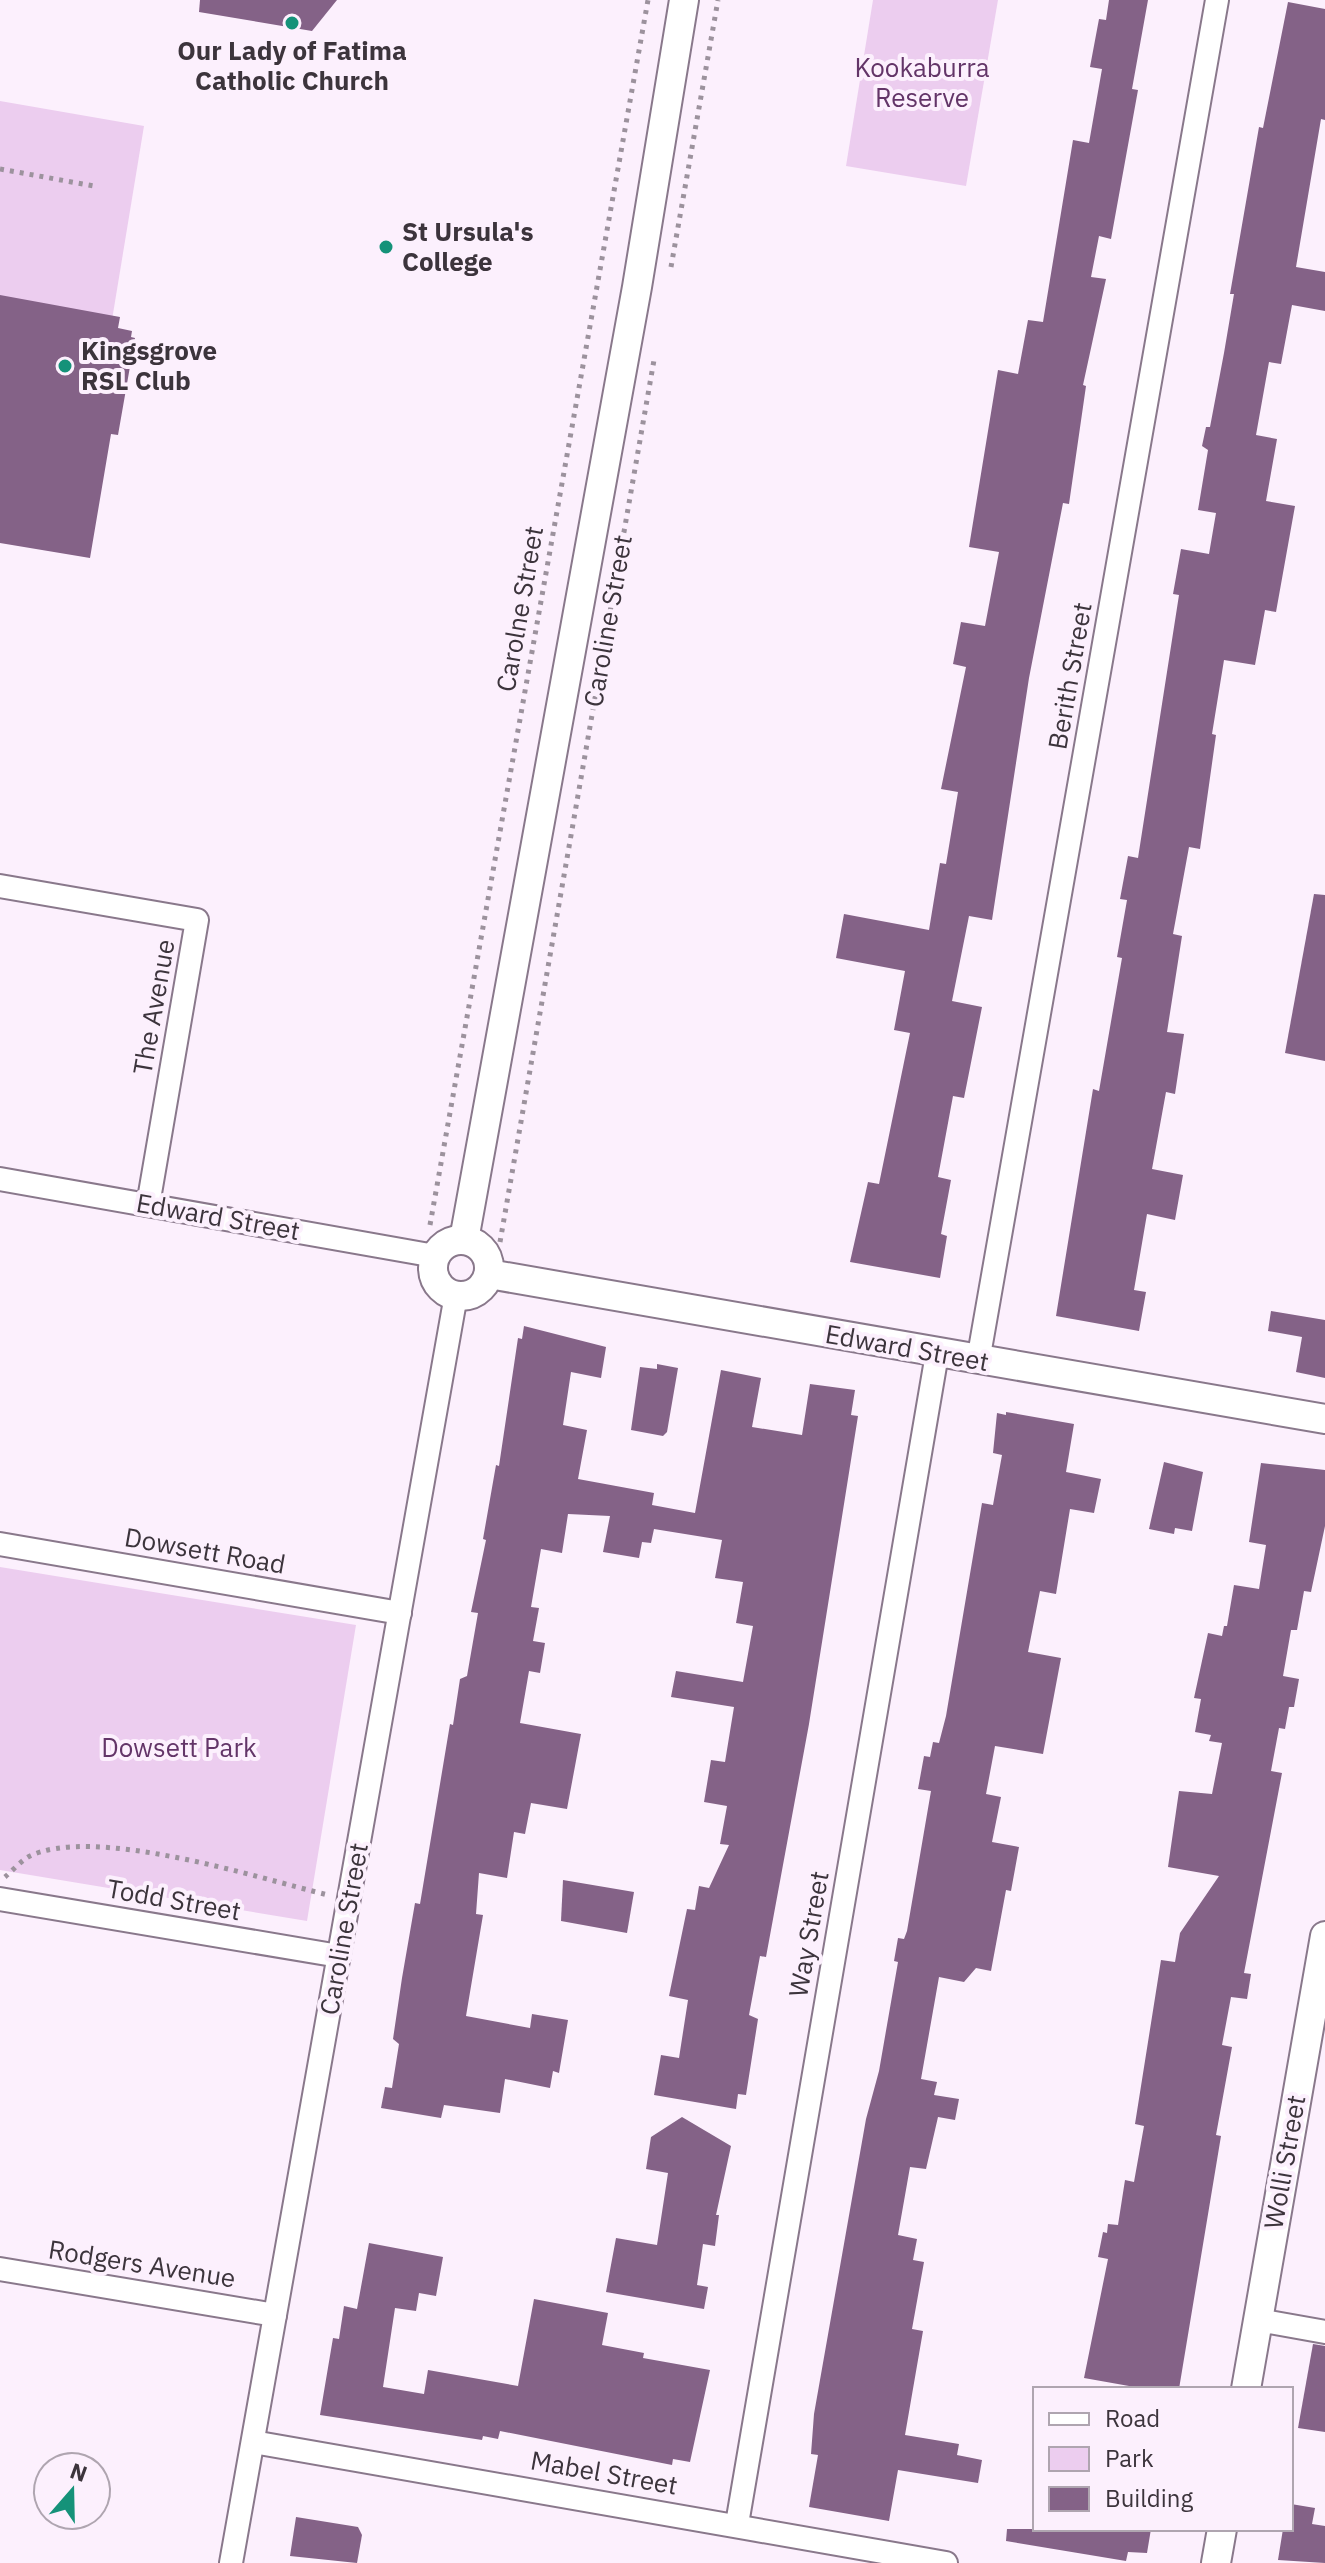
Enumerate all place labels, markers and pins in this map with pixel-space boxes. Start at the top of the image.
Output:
marker: Our Lady of Fatima Catholic Church [283,14,301,32]
place label: Our Lady of Fatima Catholic Church [177,33,407,97]
place label: St Ursula's College [402,214,534,278]
marker: St Ursula's College [377,238,395,256]
place label: Kingsgrove RSL Club [81,333,217,397]
marker: Kingsgrove RSL Club [56,357,74,375]

